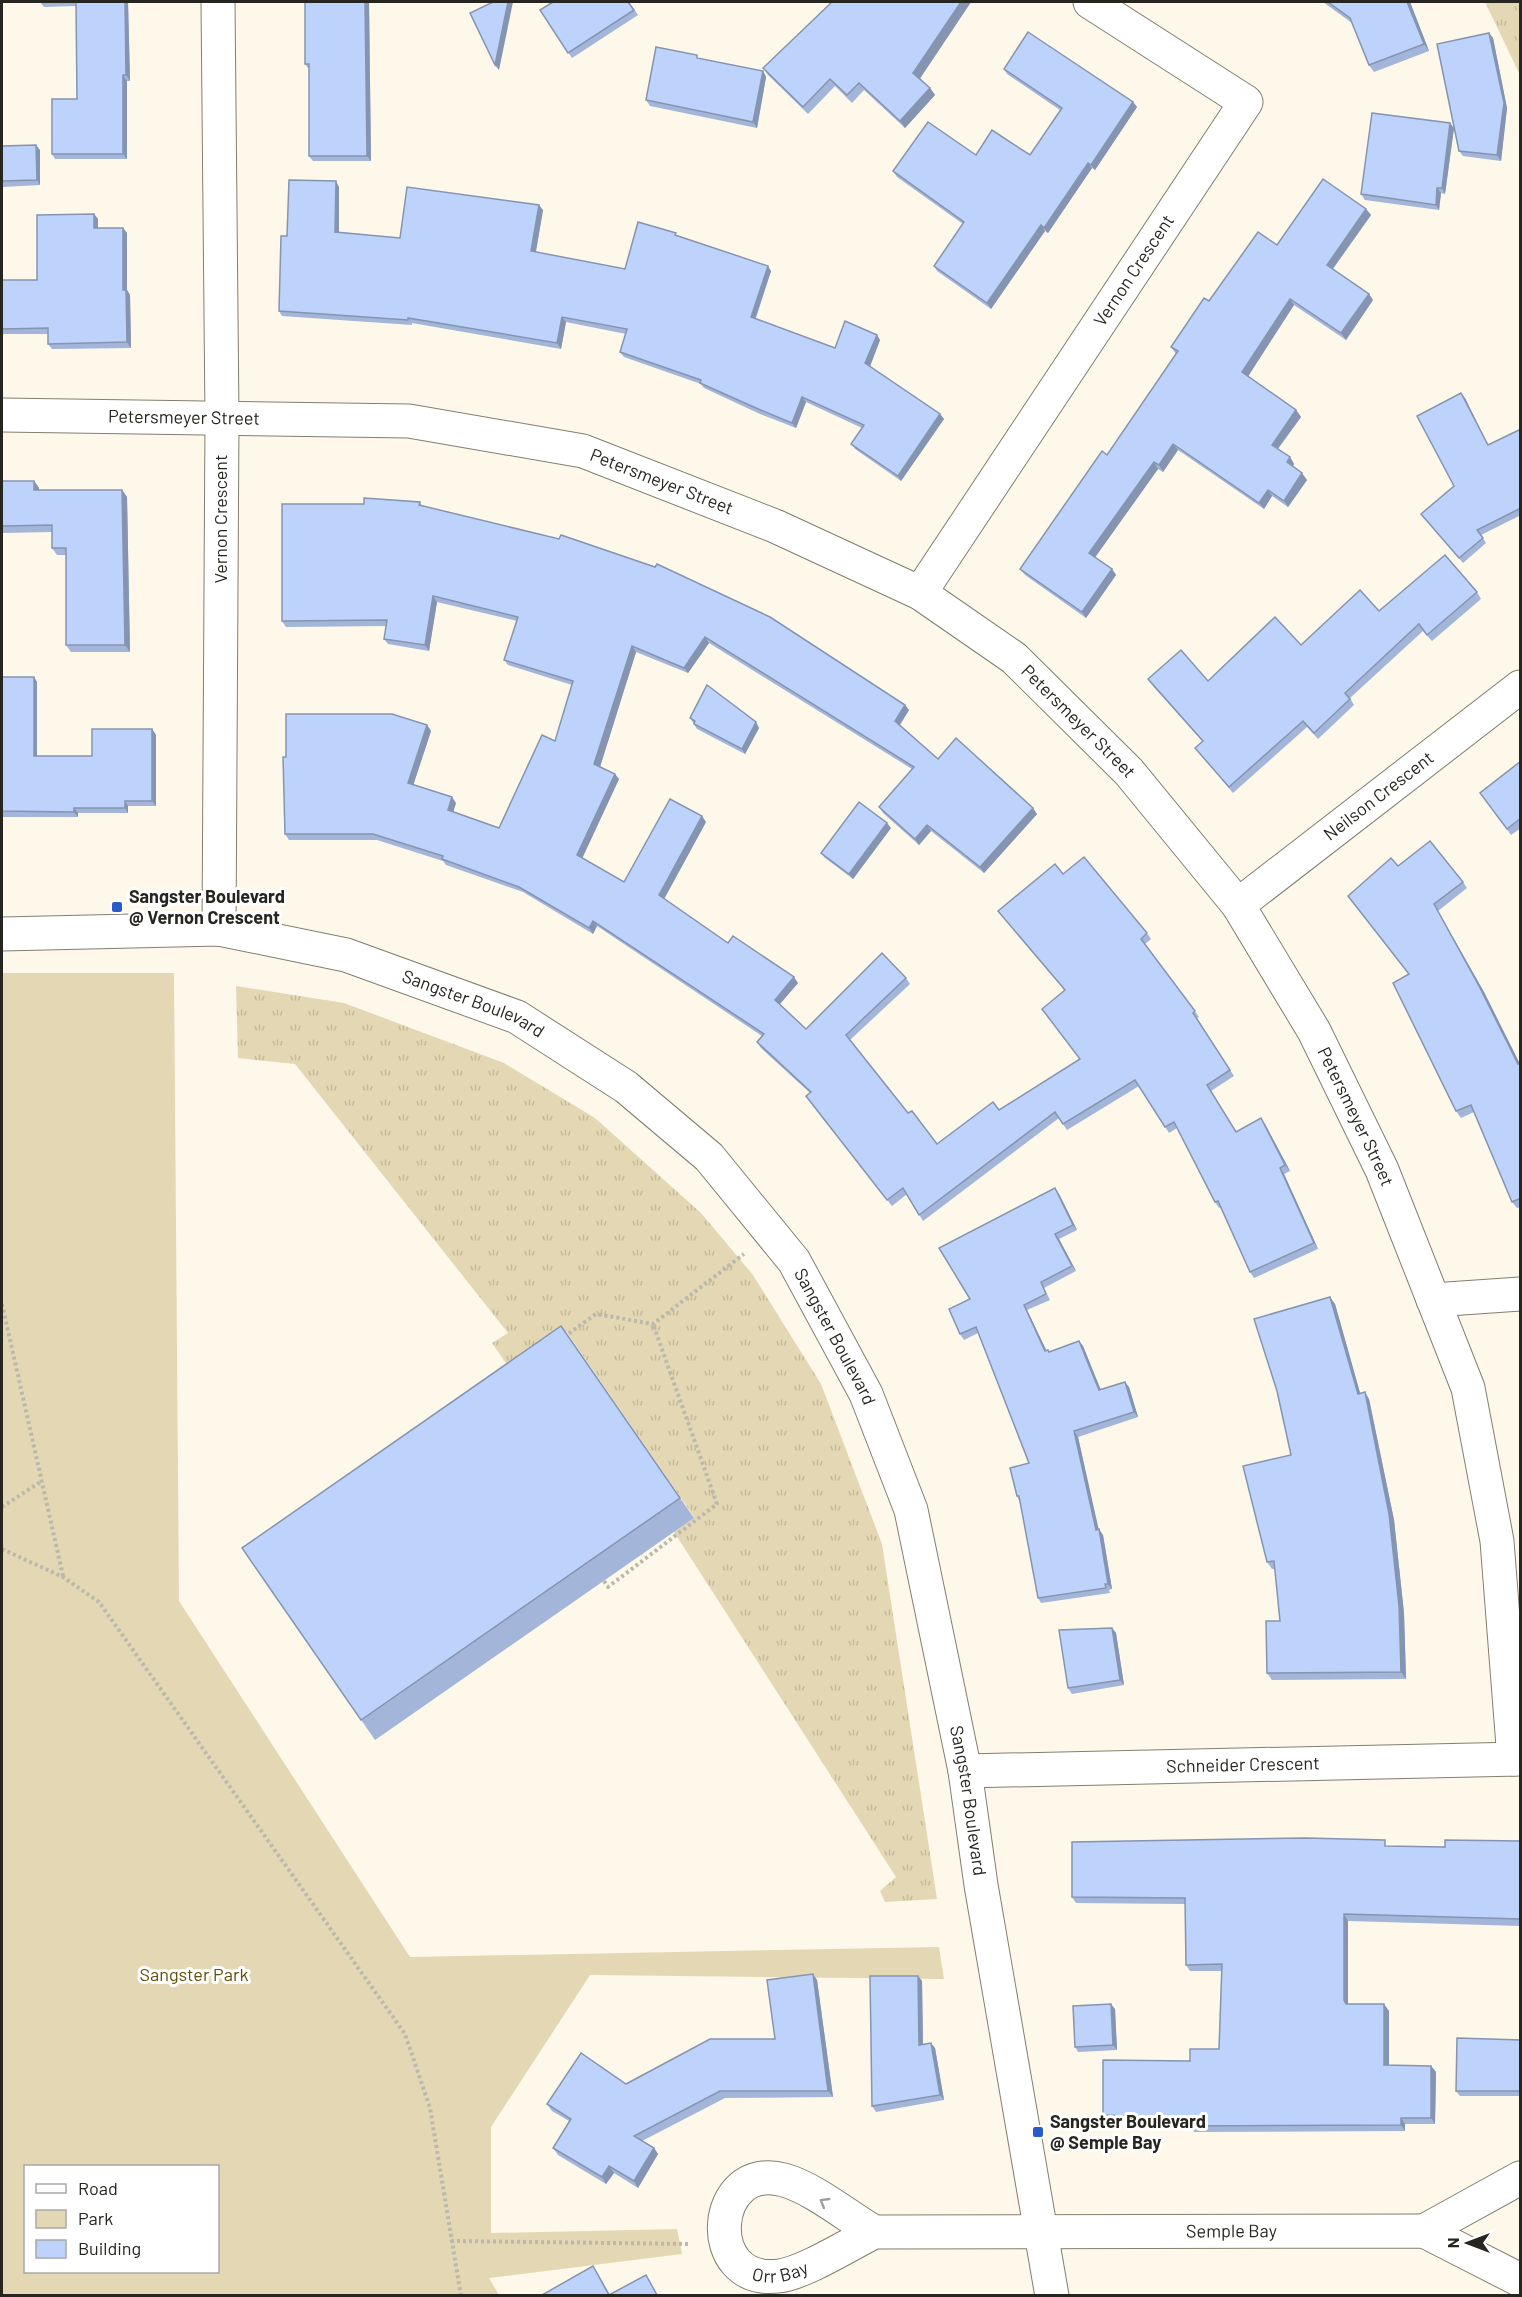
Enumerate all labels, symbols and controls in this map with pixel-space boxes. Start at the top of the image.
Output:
street label: Vernon Crescent [1088,210,1178,330]
street label: Petersmeyer Street [108,405,260,429]
street label: Petersmeyer Street [587,443,737,519]
street label: Vernon Crescent [209,454,231,584]
street label: Petersmeyer Street [1017,660,1141,782]
street label: Neilson Crescent [1319,746,1438,845]
place label: Sangster Boulevard @ Vernon Crescent [129,885,285,928]
marker: Sangster Boulevard @ Vernon Crescent [110,900,124,914]
street label: Sangster Boulevard [399,964,549,1042]
street label: Petersmeyer Street [1313,1043,1399,1189]
street label: Sangster Boulevard [790,1264,881,1408]
street label: Sangster Boulevard [946,1723,992,1877]
street label: Schneider Crescent [1166,1751,1320,1777]
park label: Sangster Park [140,1963,248,1985]
place label: Sangster Boulevard @ Semple Bay [1050,2110,1206,2153]
marker: Sangster Boulevard @ Semple Bay [1031,2125,1045,2139]
legend [24,2165,219,2273]
text: Road [78,2177,118,2199]
one-way arrow [820,2197,830,2209]
text: Park [78,2207,113,2229]
north arrow [1438,2213,1498,2273]
street label: Semple Bay [1186,2219,1277,2241]
text: Building [78,2237,141,2259]
text: N [1443,2238,1462,2248]
street label: Orr Bay [750,2256,811,2287]

